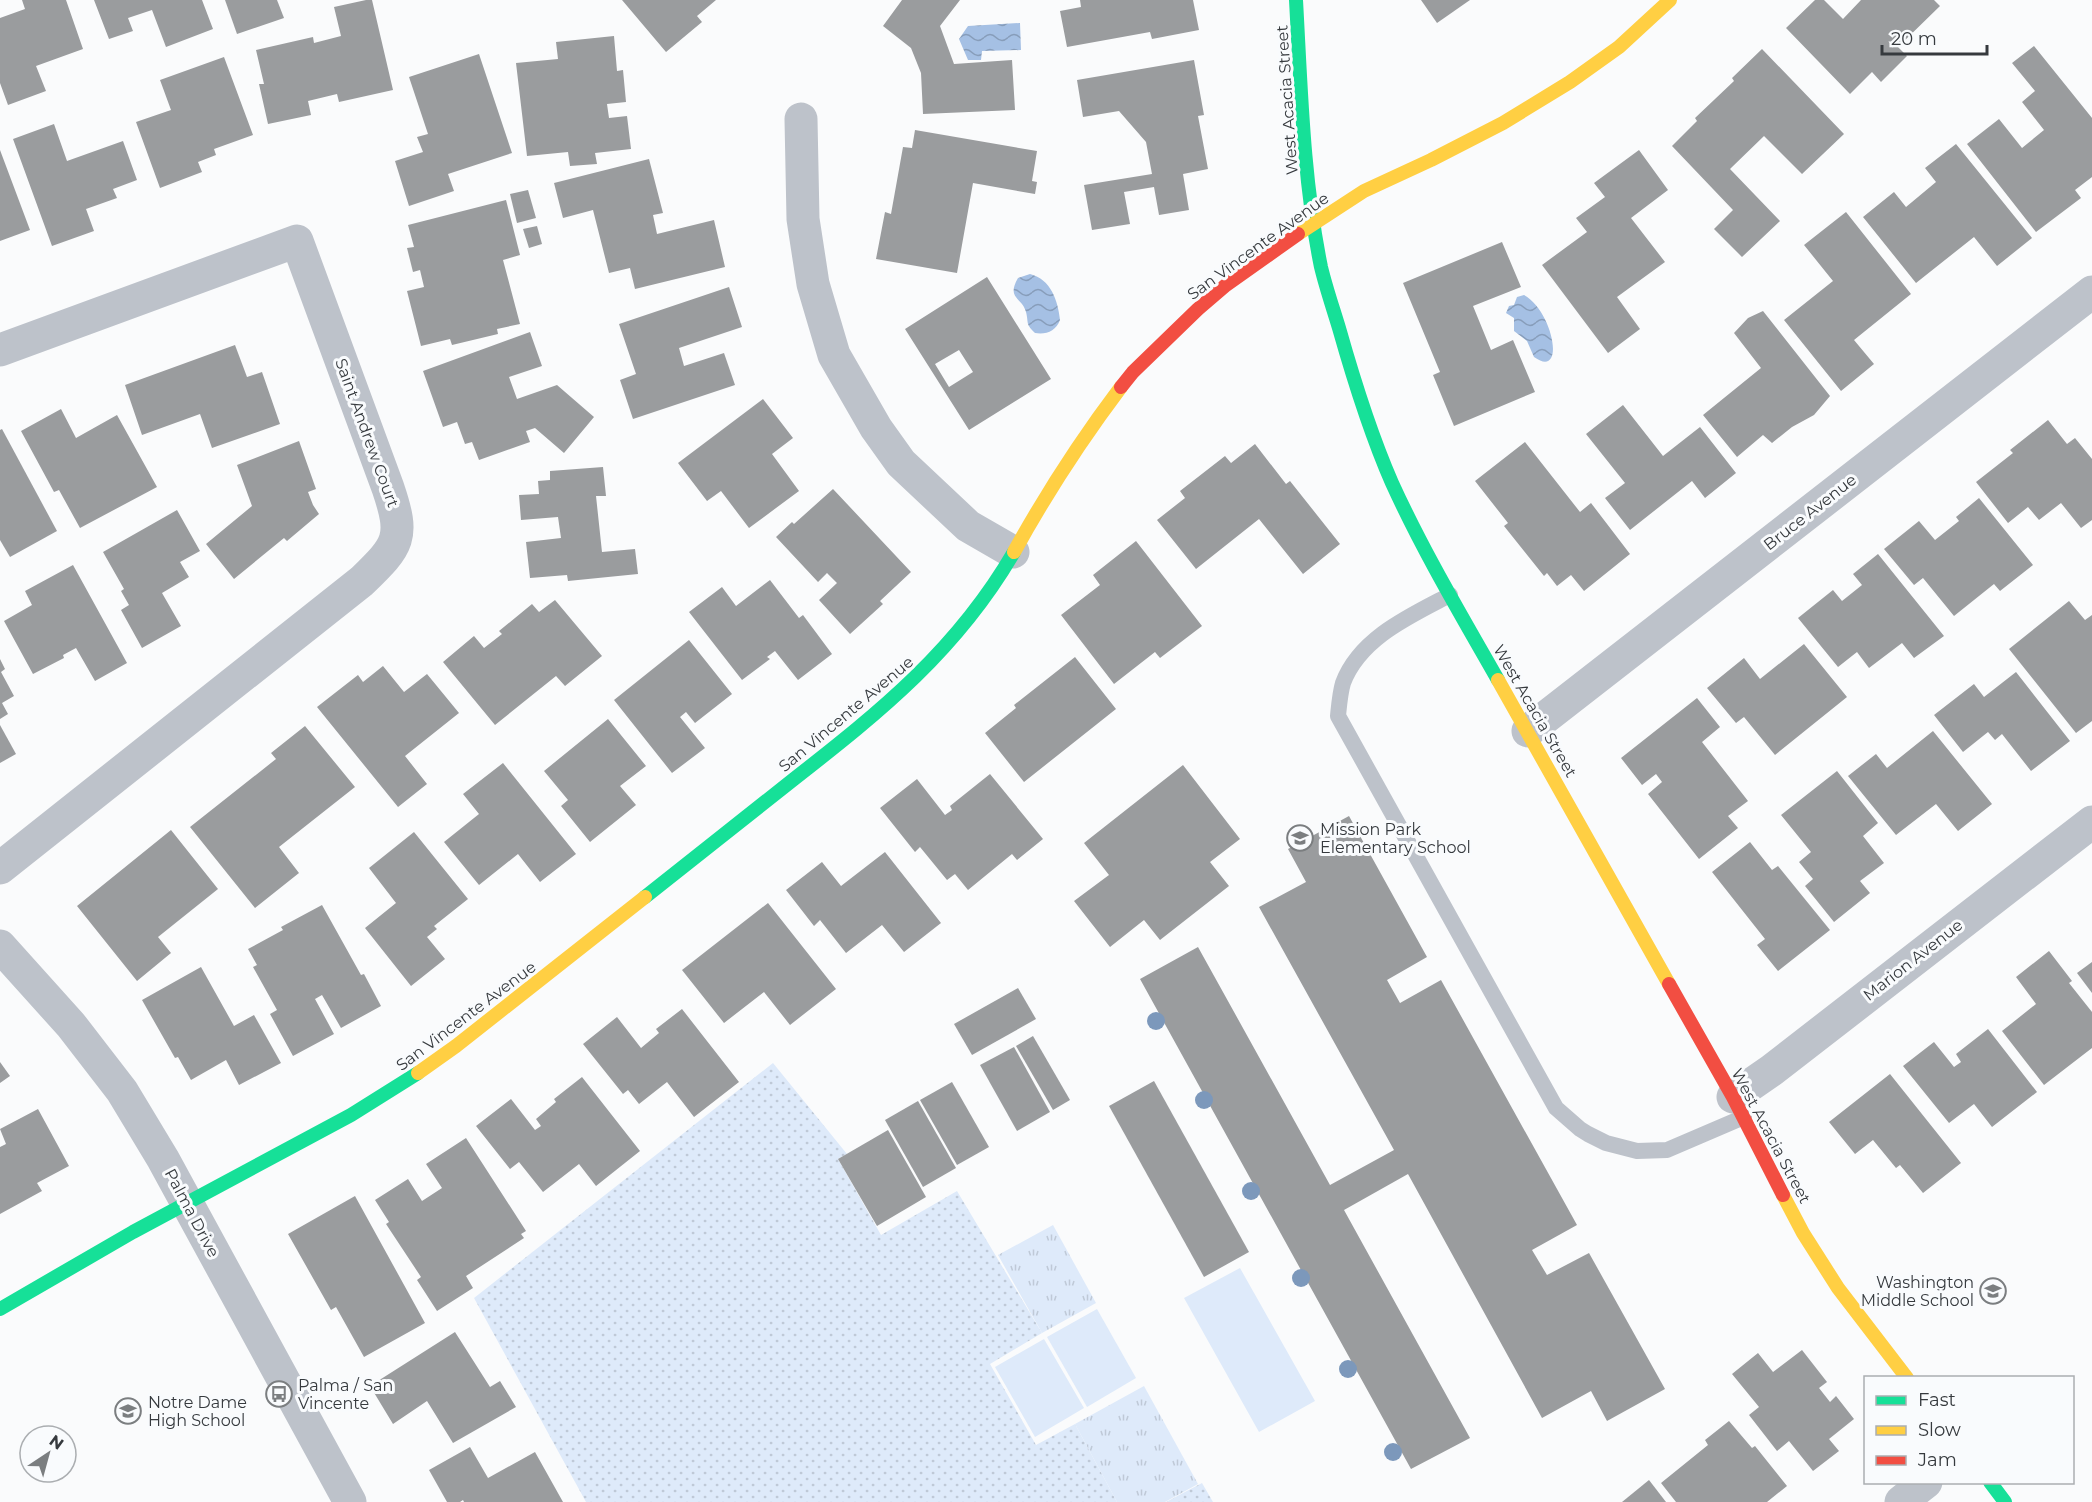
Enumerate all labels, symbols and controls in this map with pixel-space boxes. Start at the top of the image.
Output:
scale bar [1882,18,1987,56]
street label: West Acacia Street [1272,24,1302,176]
text: 20 m [1891,28,1937,50]
street label: San Vincente Avenue [1184,188,1332,304]
street label: Saint Andrew Court [331,356,403,511]
street label: Bruce Avenue [1760,470,1860,554]
street label: West Acacia Street [1489,641,1581,781]
street label: San Vincente Avenue [775,652,917,776]
place label: Mission Park Elementary School [1320,820,1471,857]
school or university icon: Mission Park Elementary School [1285,823,1315,853]
street label: Marion Avenue [1860,915,1966,1005]
street label: San Vincente Avenue [392,957,540,1075]
street label: West Acacia Street [1727,1065,1815,1207]
street label: Palma Drive [161,1165,223,1261]
place label: Washington Middle School [1861,1273,1974,1310]
school or university icon: Washington Middle School [1978,1276,2008,1306]
place label: Palma / San Vincente [298,1376,393,1413]
legend [1864,1376,2074,1484]
bus stop icon: Palma / San Vincente [264,1379,294,1409]
text: Fast [1918,1389,1956,1411]
place label: Notre Dame High School [148,1393,247,1430]
school or university icon: Notre Dame High School [113,1396,143,1426]
text: Slow [1918,1419,1961,1441]
north arrow [18,1424,78,1484]
text: N [46,1431,67,1454]
text: Jam [1917,1449,1957,1471]

